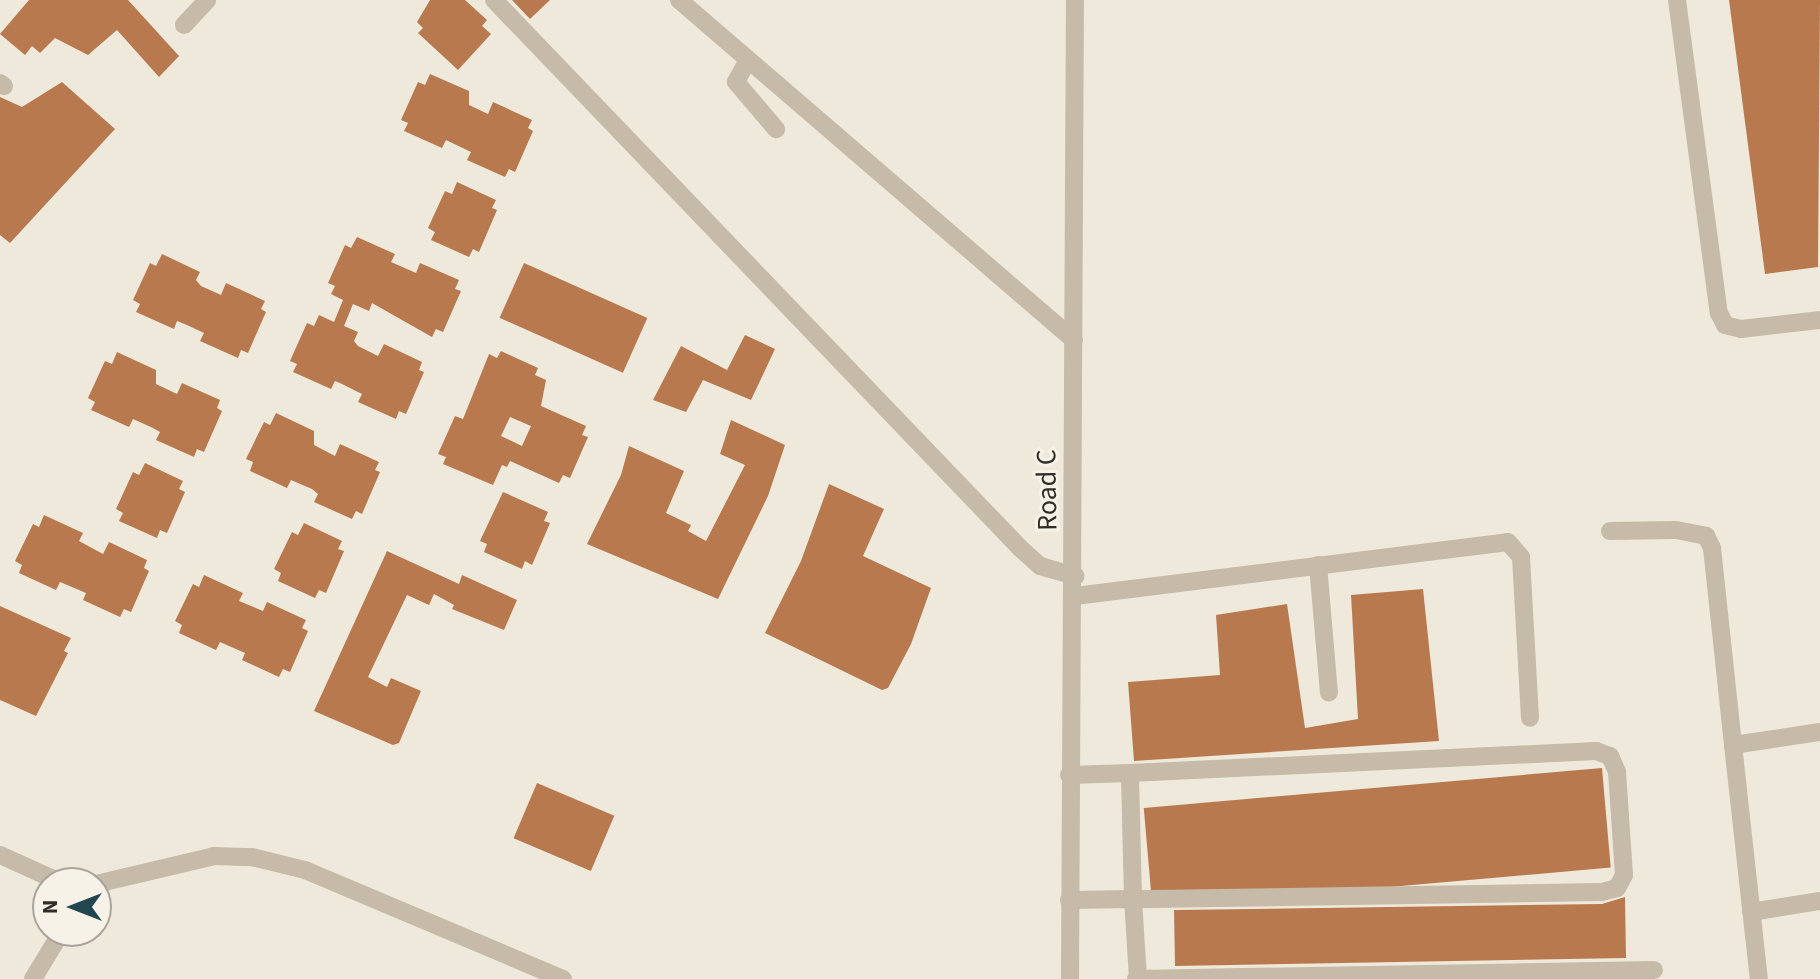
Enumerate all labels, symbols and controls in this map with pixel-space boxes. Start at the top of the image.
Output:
street label: Road C [1029,449,1065,531]
north arrow [32,867,112,947]
text: N [34,900,66,914]

